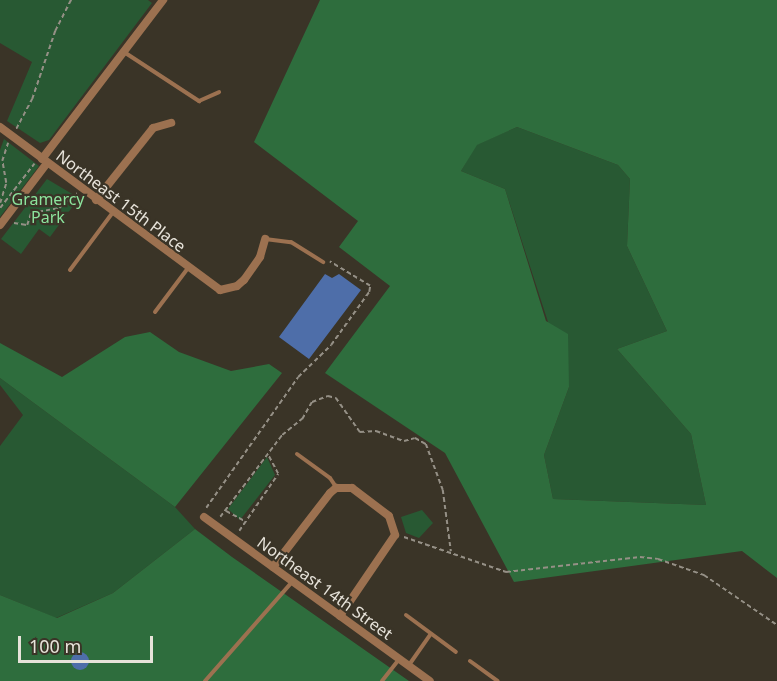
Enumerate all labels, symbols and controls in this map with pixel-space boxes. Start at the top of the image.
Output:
street label: Northeast 15th Place [52,146,190,256]
park label: Gramercy Park [11,189,85,227]
street label: Northeast 14th Street [254,532,396,644]
scale bar [21,624,156,662]
text: 100 m [29,634,81,658]

